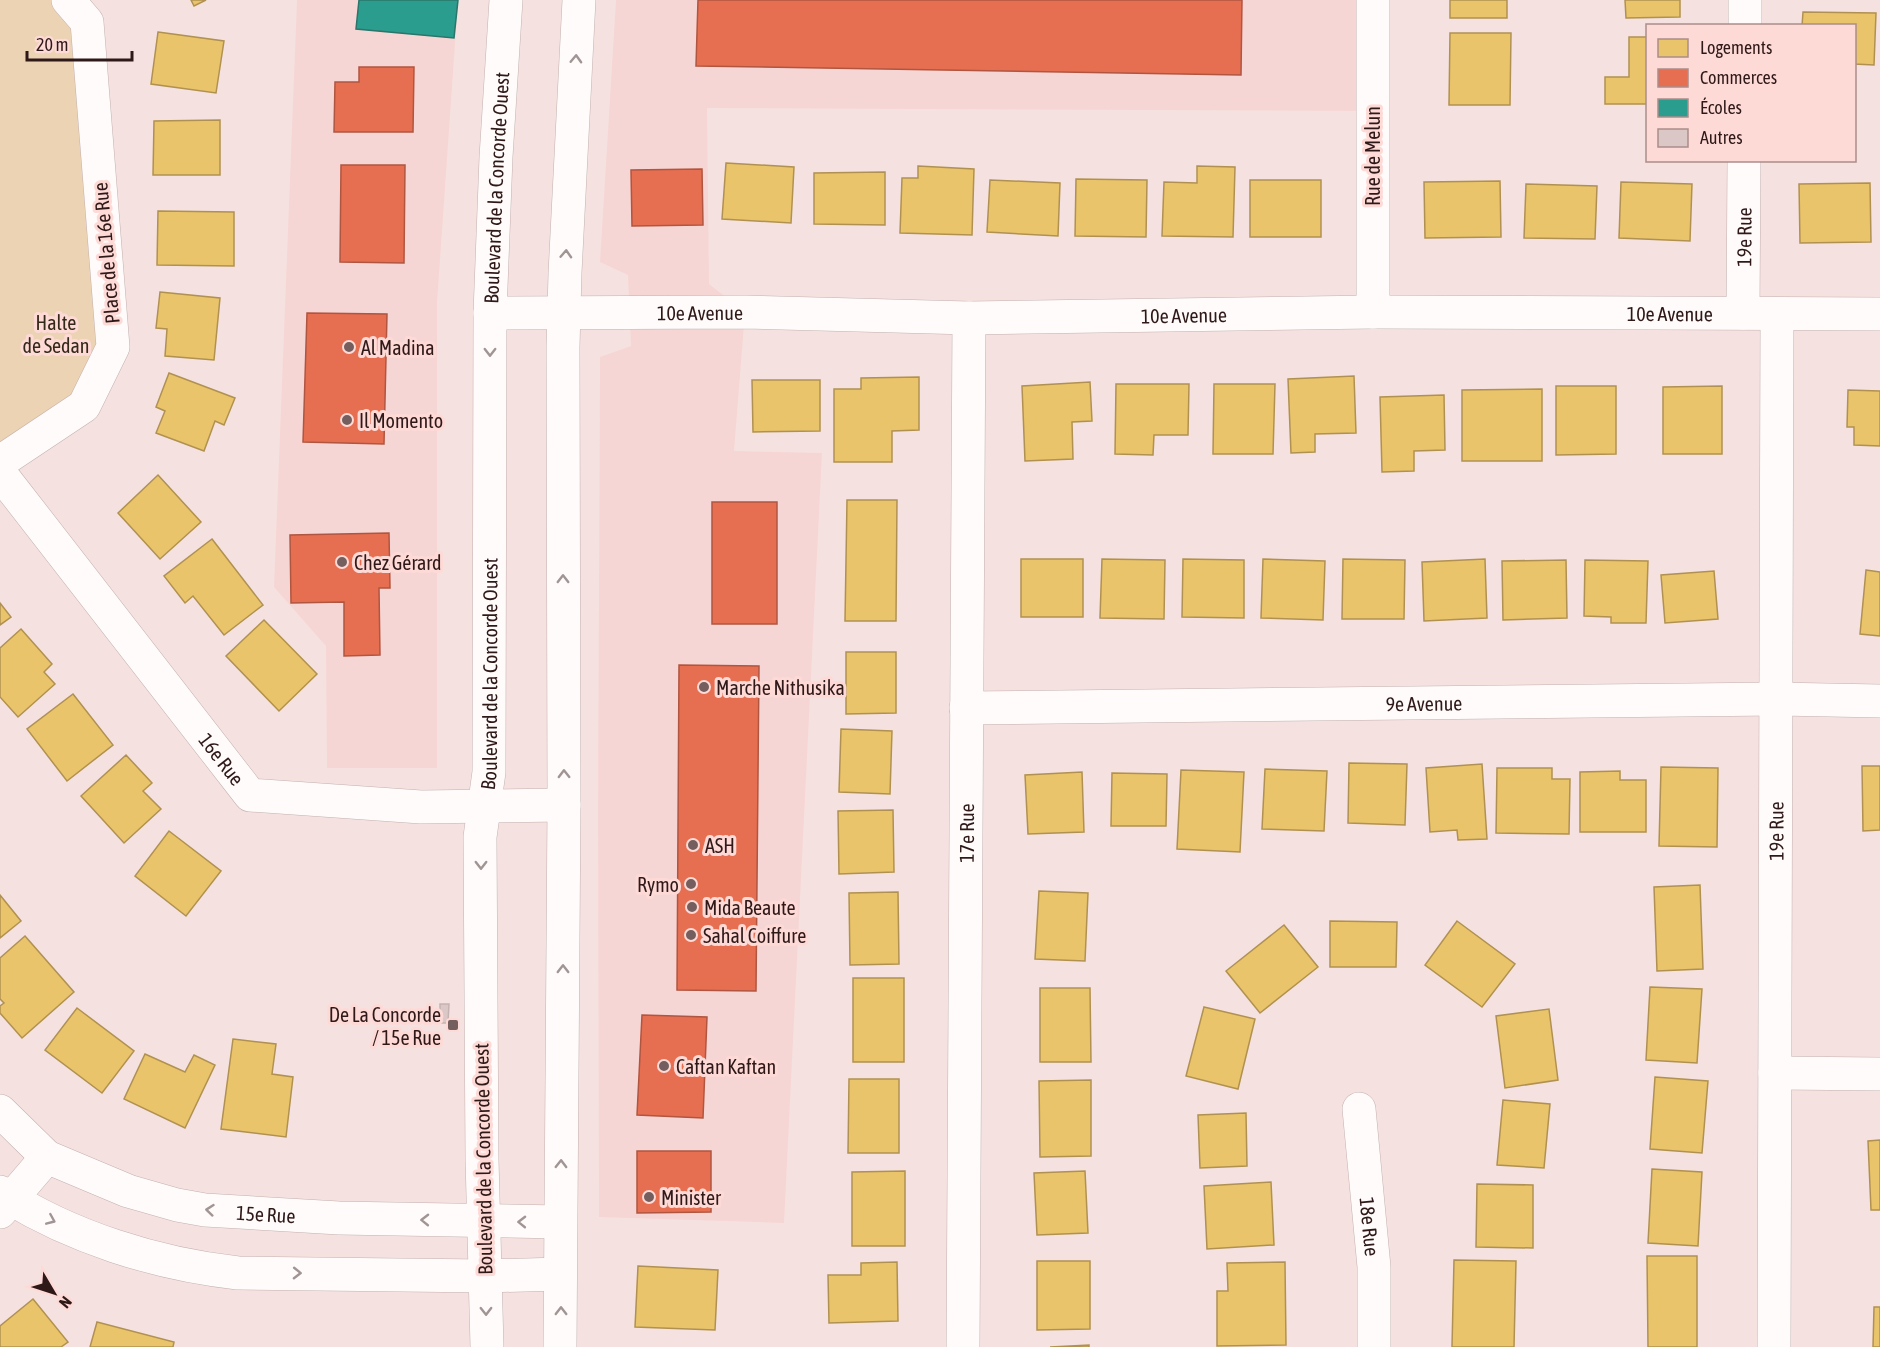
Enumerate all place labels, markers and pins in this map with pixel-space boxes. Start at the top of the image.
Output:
place label: Al Madina [361,336,435,359]
marker: Al Madina [342,340,356,354]
place label: Il Momento [359,409,443,432]
marker: Il Momento [340,413,354,427]
place label: Chez Gérard [354,551,442,574]
marker: Chez Gérard [335,555,349,569]
place label: Marche Nithusika [716,676,845,699]
marker: Marche Nithusika [697,680,711,694]
place label: ASH [705,834,735,857]
marker: ASH [686,838,700,852]
place label: Rymo [637,873,679,896]
marker: Rymo [684,877,698,891]
place label: Mida Beaute [704,896,796,919]
marker: Mida Beaute [685,900,699,914]
place label: Sahal Coiffure [703,924,806,947]
marker: Sahal Coiffure [684,928,698,942]
place label: De La Concorde / 15e Rue [329,1003,441,1049]
marker: De La Concorde / 15e Rue [446,1018,460,1032]
place label: Caftan Kaftan [676,1055,776,1078]
marker: Caftan Kaftan [657,1059,671,1073]
place label: Minister [661,1186,722,1209]
marker: Minister [642,1190,656,1204]

